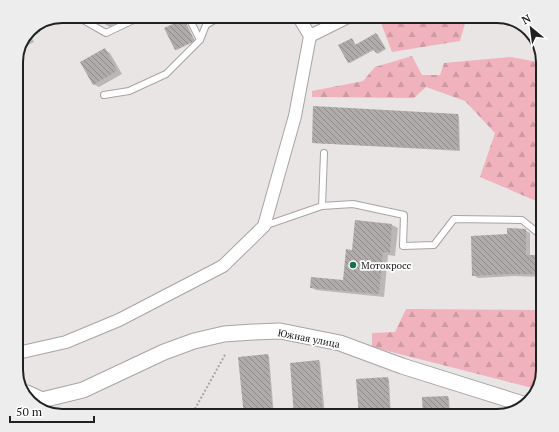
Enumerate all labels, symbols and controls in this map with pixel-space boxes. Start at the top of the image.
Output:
north arrow [511,8,551,48]
text: N [519,11,534,27]
place label: Мотокросс [361,259,412,272]
marker: Мотокросс [348,260,358,270]
street label: Южная улица [277,326,341,351]
scale bar [10,398,94,424]
text: 50 m [16,404,43,419]

